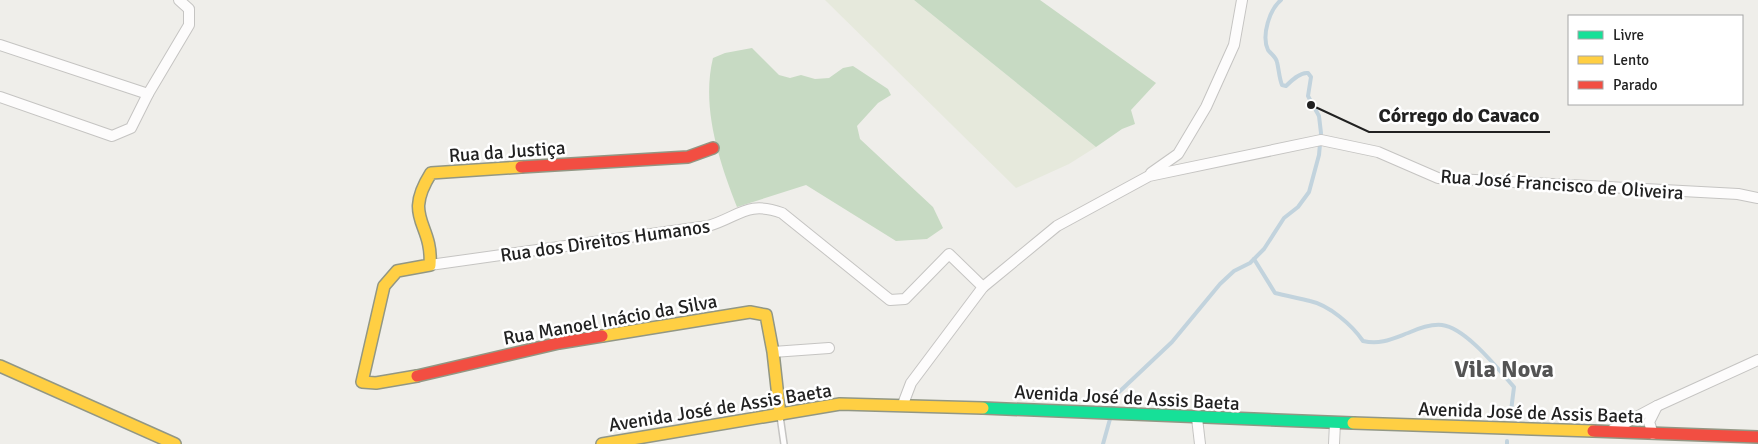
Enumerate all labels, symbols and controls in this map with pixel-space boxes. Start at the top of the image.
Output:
legend [1568,15,1743,105]
text: Livre [1613,26,1644,44]
text: Lento [1613,51,1649,69]
text: Parado [1613,76,1658,94]
callout: Córrego do Cavaco [1369,97,1550,132]
text: Córrego do Cavaco [1379,103,1539,128]
street label: Rua da Justiça [448,136,566,168]
street label: Rua José Francisco de Oliveira [1440,165,1684,205]
street label: Rua dos Direitos Humanos [499,214,712,268]
street label: Rua Manoel Inácio da Silva [501,289,719,351]
district label: Vila Nova [1454,354,1554,384]
street label: Avenida José de Assis Baeta [607,378,833,437]
street label: Avenida José de Assis Baeta [1014,380,1240,416]
street label: Avenida José de Assis Baeta [1418,397,1644,429]

